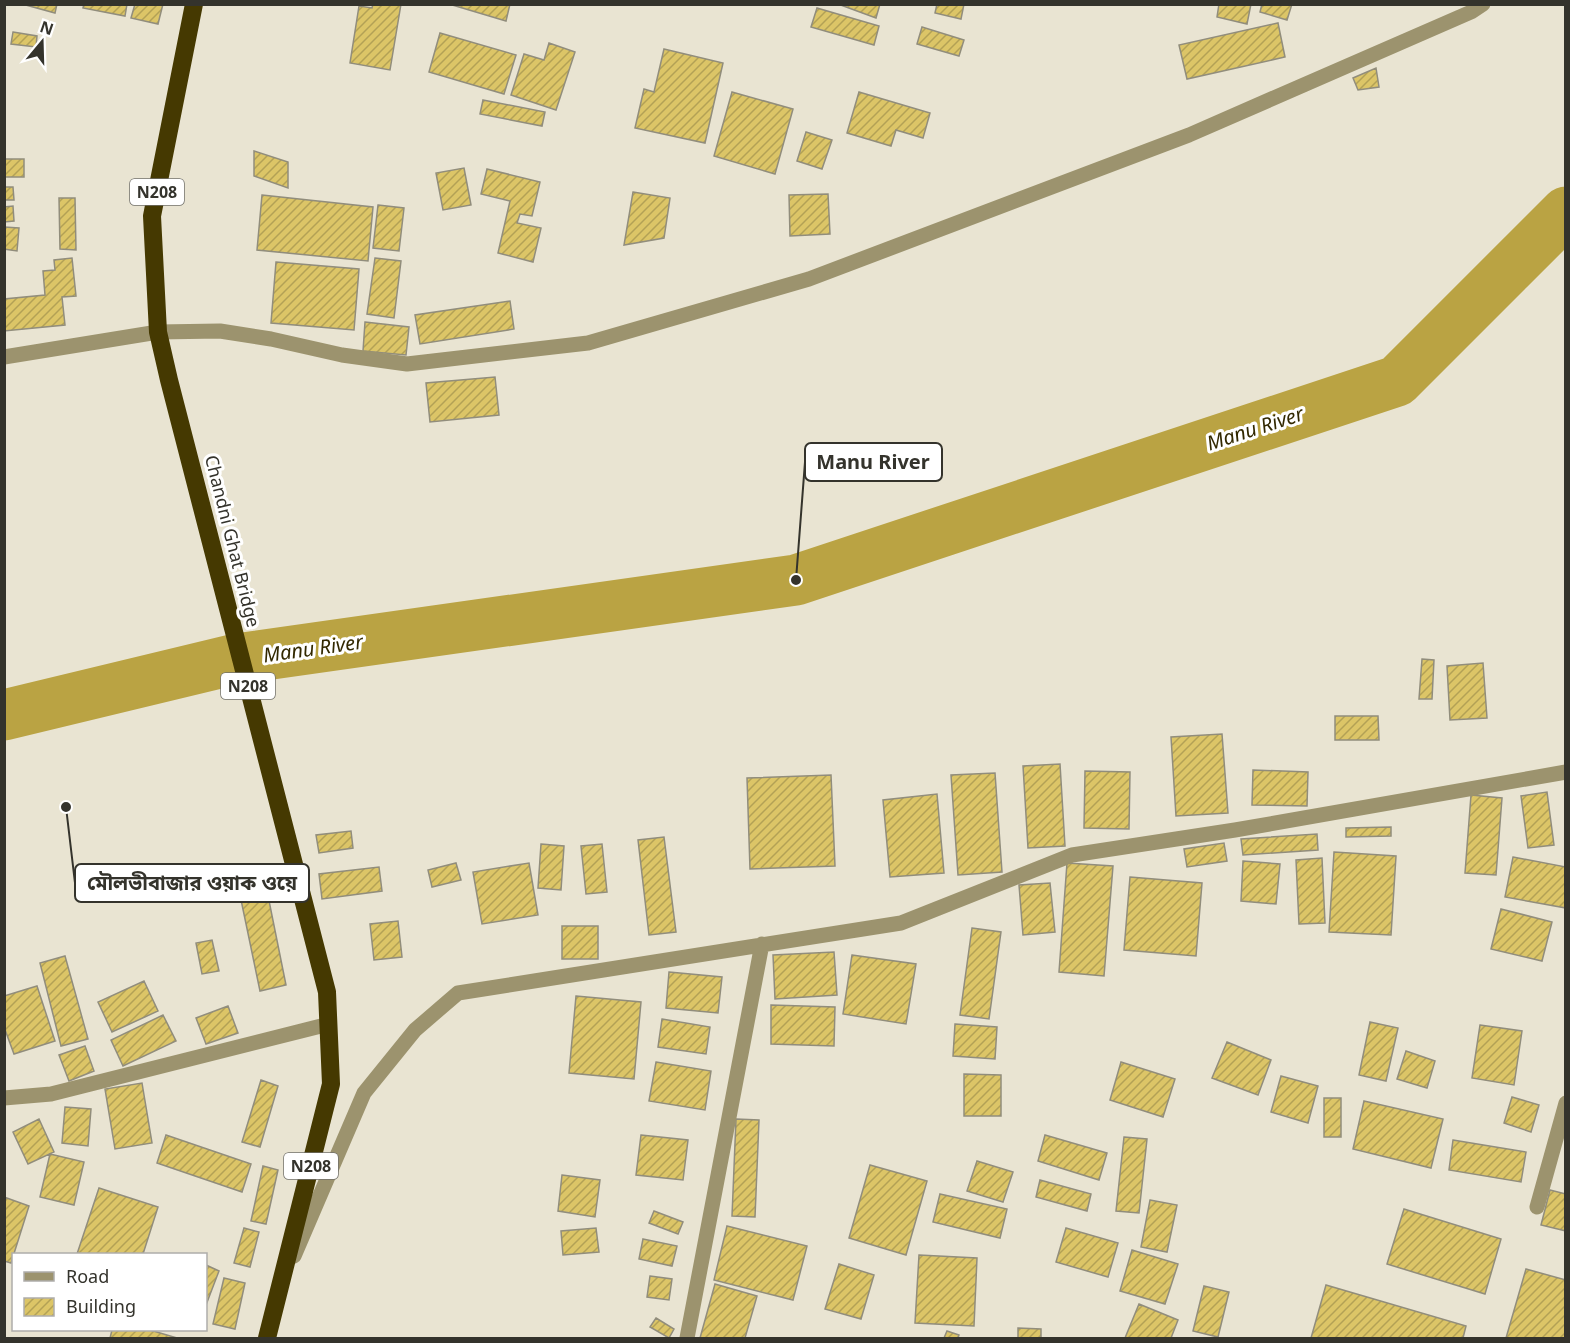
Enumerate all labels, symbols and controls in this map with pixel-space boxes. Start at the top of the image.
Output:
north arrow [12,12,72,72]
text: N [37,15,57,40]
road number: N208 [130,179,184,205]
water label: Manu River [1203,399,1308,456]
callout: Manu River [805,443,942,481]
text: Manu River [816,448,930,475]
street label: Chandni Ghat Bridge [200,452,266,630]
water label: Manu River [261,627,366,668]
road number: N208 [221,673,275,699]
callout: মৌলভীবাজার ওয়াক ওয়ে [75,864,309,902]
text: মৌলভীবাজার ওয়াক ওয়ে [87,869,298,896]
road number: N208 [284,1153,338,1179]
legend [12,1253,207,1331]
text: Road [66,1264,109,1288]
text: Building [66,1294,136,1318]

